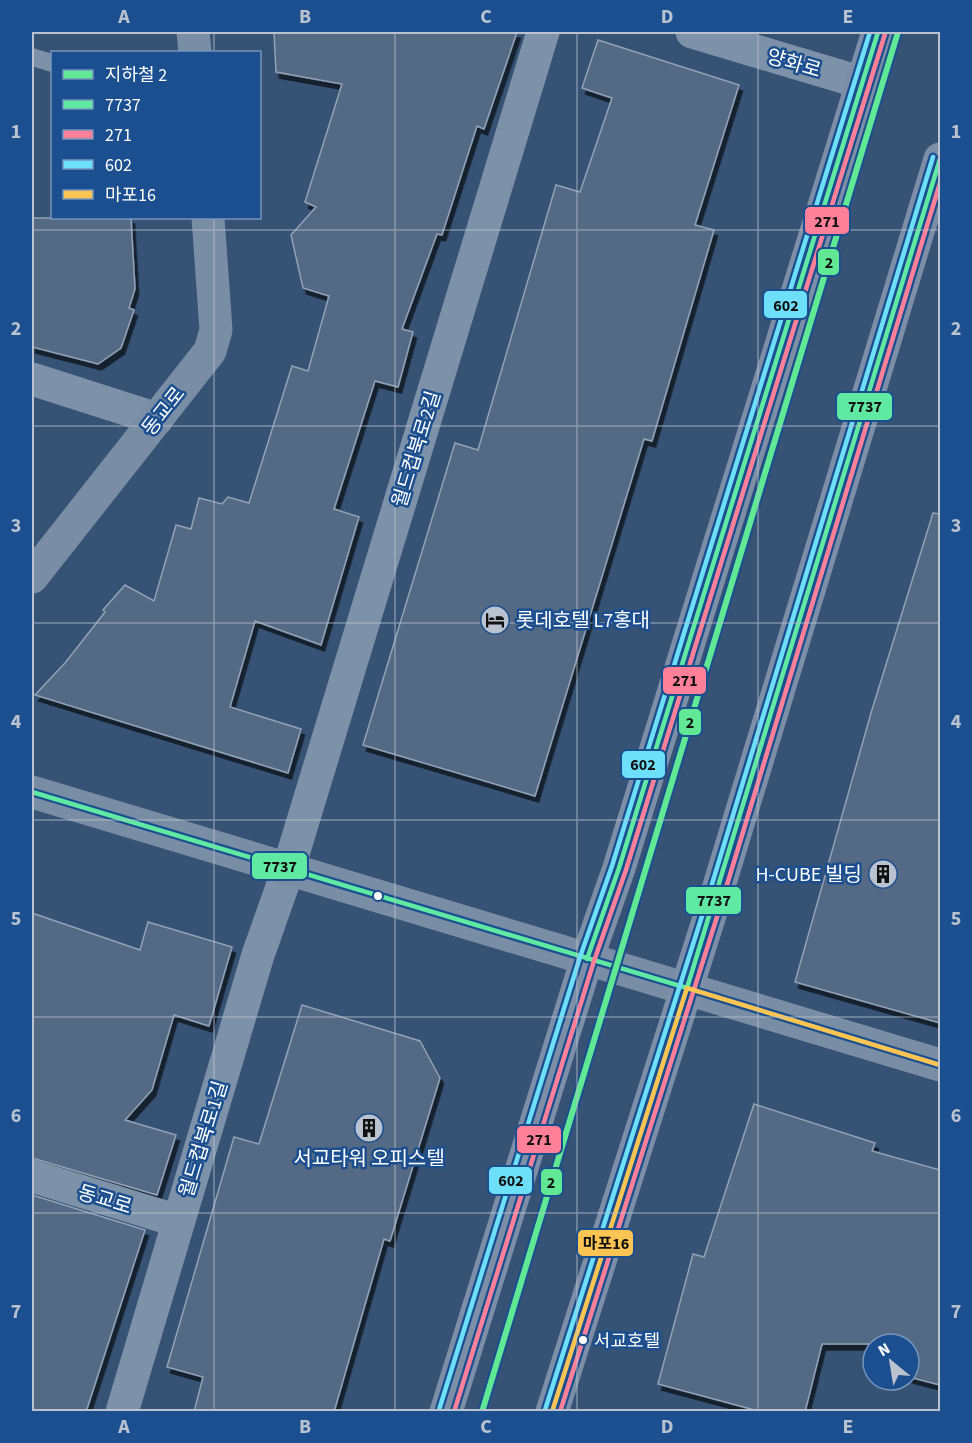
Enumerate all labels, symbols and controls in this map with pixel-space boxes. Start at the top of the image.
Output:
text: A [117,3,130,31]
text: B [299,3,311,31]
text: C [480,3,492,31]
text: D [661,3,673,31]
text: E [843,3,853,31]
street label: 양화로 [763,43,824,85]
legend [51,51,261,219]
text: 지하철 2 [105,63,167,88]
text: 7737 [105,93,141,118]
text: 1 [11,118,21,146]
text: 1 [951,118,961,146]
text: 271 [105,123,132,148]
text: 602 [105,153,132,178]
text: 마포16 [105,183,156,208]
line badge: 271 [804,206,850,235]
text: 271 [814,211,840,233]
line badge: 2 [817,248,840,276]
text: 2 [825,252,833,274]
line badge: 602 [763,290,808,319]
text: 602 [773,295,799,317]
text: 2 [11,315,21,343]
text: 2 [951,315,961,343]
street label: 동교로 [136,381,192,442]
street label: 월드컵북로2길 [386,388,448,511]
line badge: 7737 [836,392,893,421]
text: 7737 [848,396,882,418]
text: 3 [11,512,21,540]
text: 3 [951,512,961,540]
hotel icon: 롯데호텔 L7홍대 [479,604,511,636]
place label: 롯데호텔 L7홍대 [516,607,650,635]
line badge: 271 [662,666,707,695]
text: 271 [672,670,698,692]
text: 4 [11,708,22,736]
line badge: 2 [678,708,702,736]
text: 4 [951,708,962,736]
text: 2 [686,712,694,734]
line badge: 602 [621,750,666,779]
text: 602 [630,754,656,776]
line badge: 7737 [251,852,308,880]
text: 7737 [263,856,297,878]
building icon: H-CUBE 빌딩 [867,858,899,890]
place label: H-CUBE 빌딩 [756,861,862,889]
line badge: 7737 [685,886,742,915]
unlabelled marker [372,890,384,902]
text: 7737 [697,890,731,912]
text: 5 [11,905,21,933]
text: 5 [951,905,961,933]
street label: 월드컵북로1길 [173,1078,235,1201]
text: 6 [11,1102,21,1130]
text: 6 [951,1102,961,1130]
building icon: 서교타워 오피스텔 [353,1112,385,1144]
line badge: 271 [516,1125,562,1154]
text: 271 [526,1129,552,1151]
place label: 서교타워 오피스텔 [293,1145,445,1173]
line badge: 602 [488,1166,533,1195]
line badge: 2 [540,1168,563,1196]
text: 602 [498,1170,524,1192]
text: 2 [547,1172,555,1194]
street label: 동교로 [74,1178,135,1221]
line badge: 마포16 [577,1229,634,1257]
text: 마포16 [583,1233,629,1255]
text: 7 [11,1298,21,1326]
text: 7 [951,1298,961,1326]
place label: 서교호텔 [594,1329,660,1354]
north arrow [861,1332,921,1392]
marker: 서교호텔 [577,1334,589,1346]
text: N [874,1338,894,1362]
text: A [117,1413,130,1441]
text: B [299,1413,311,1441]
text: C [480,1413,492,1441]
text: D [661,1413,673,1441]
text: E [843,1413,853,1441]

